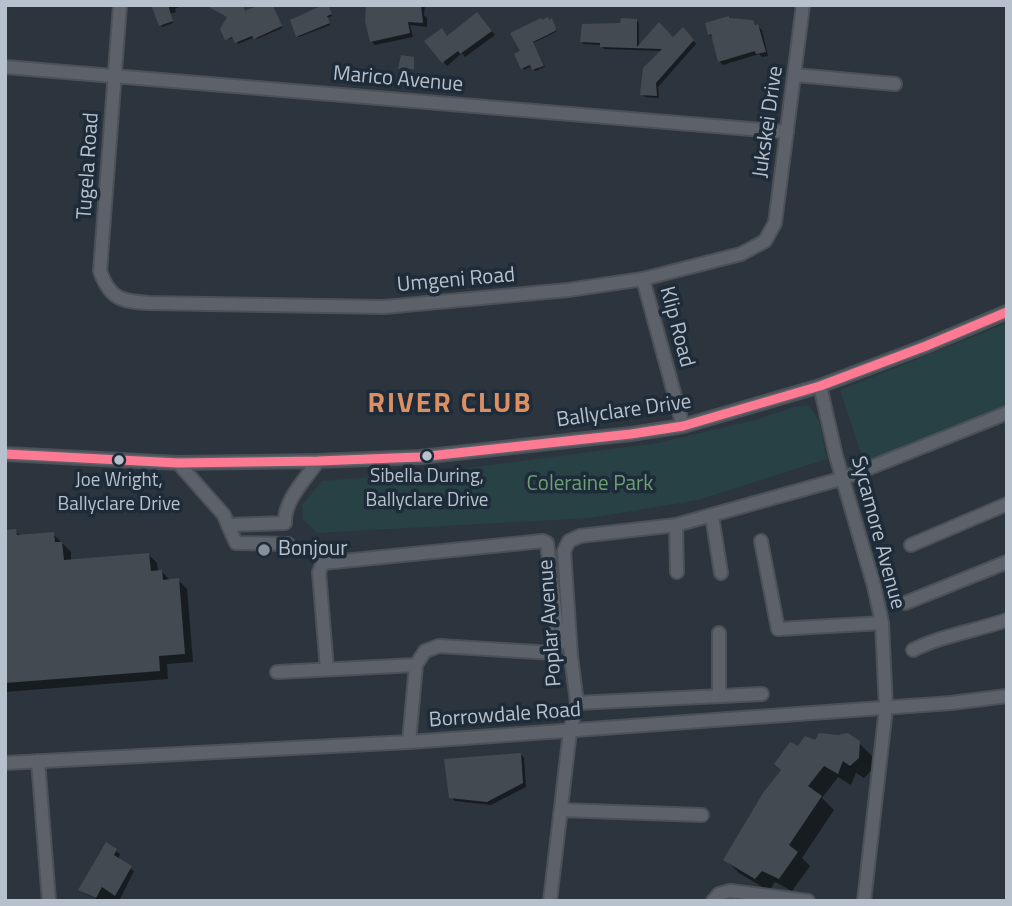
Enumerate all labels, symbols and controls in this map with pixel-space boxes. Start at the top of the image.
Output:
street label: Marico Avenue [332,62,464,98]
street label: Jukskei Drive [749,65,789,179]
street label: Tugela Road [73,112,105,220]
street label: Umgeni Road [396,263,516,299]
street label: Klip Road [653,284,699,370]
district label: RIVER CLUB [369,388,531,422]
street label: Ballyclare Drive [555,390,693,434]
marker: Sibella During, Ballyclare Drive [420,449,434,463]
marker: Joe Wright, Ballyclare Drive [112,453,126,467]
street label: Sycamore Avenue [844,454,910,612]
place label: Sibella During, Ballyclare Drive [366,466,488,510]
place label: Joe Wright, Ballyclare Drive [58,470,180,514]
park label: Coleraine Park [527,472,653,498]
place label: Bonjour [278,537,347,563]
marker: Bonjour [256,542,272,558]
street label: Poplar Avenue [534,559,568,687]
street label: Borrowdale Road [428,698,582,734]

